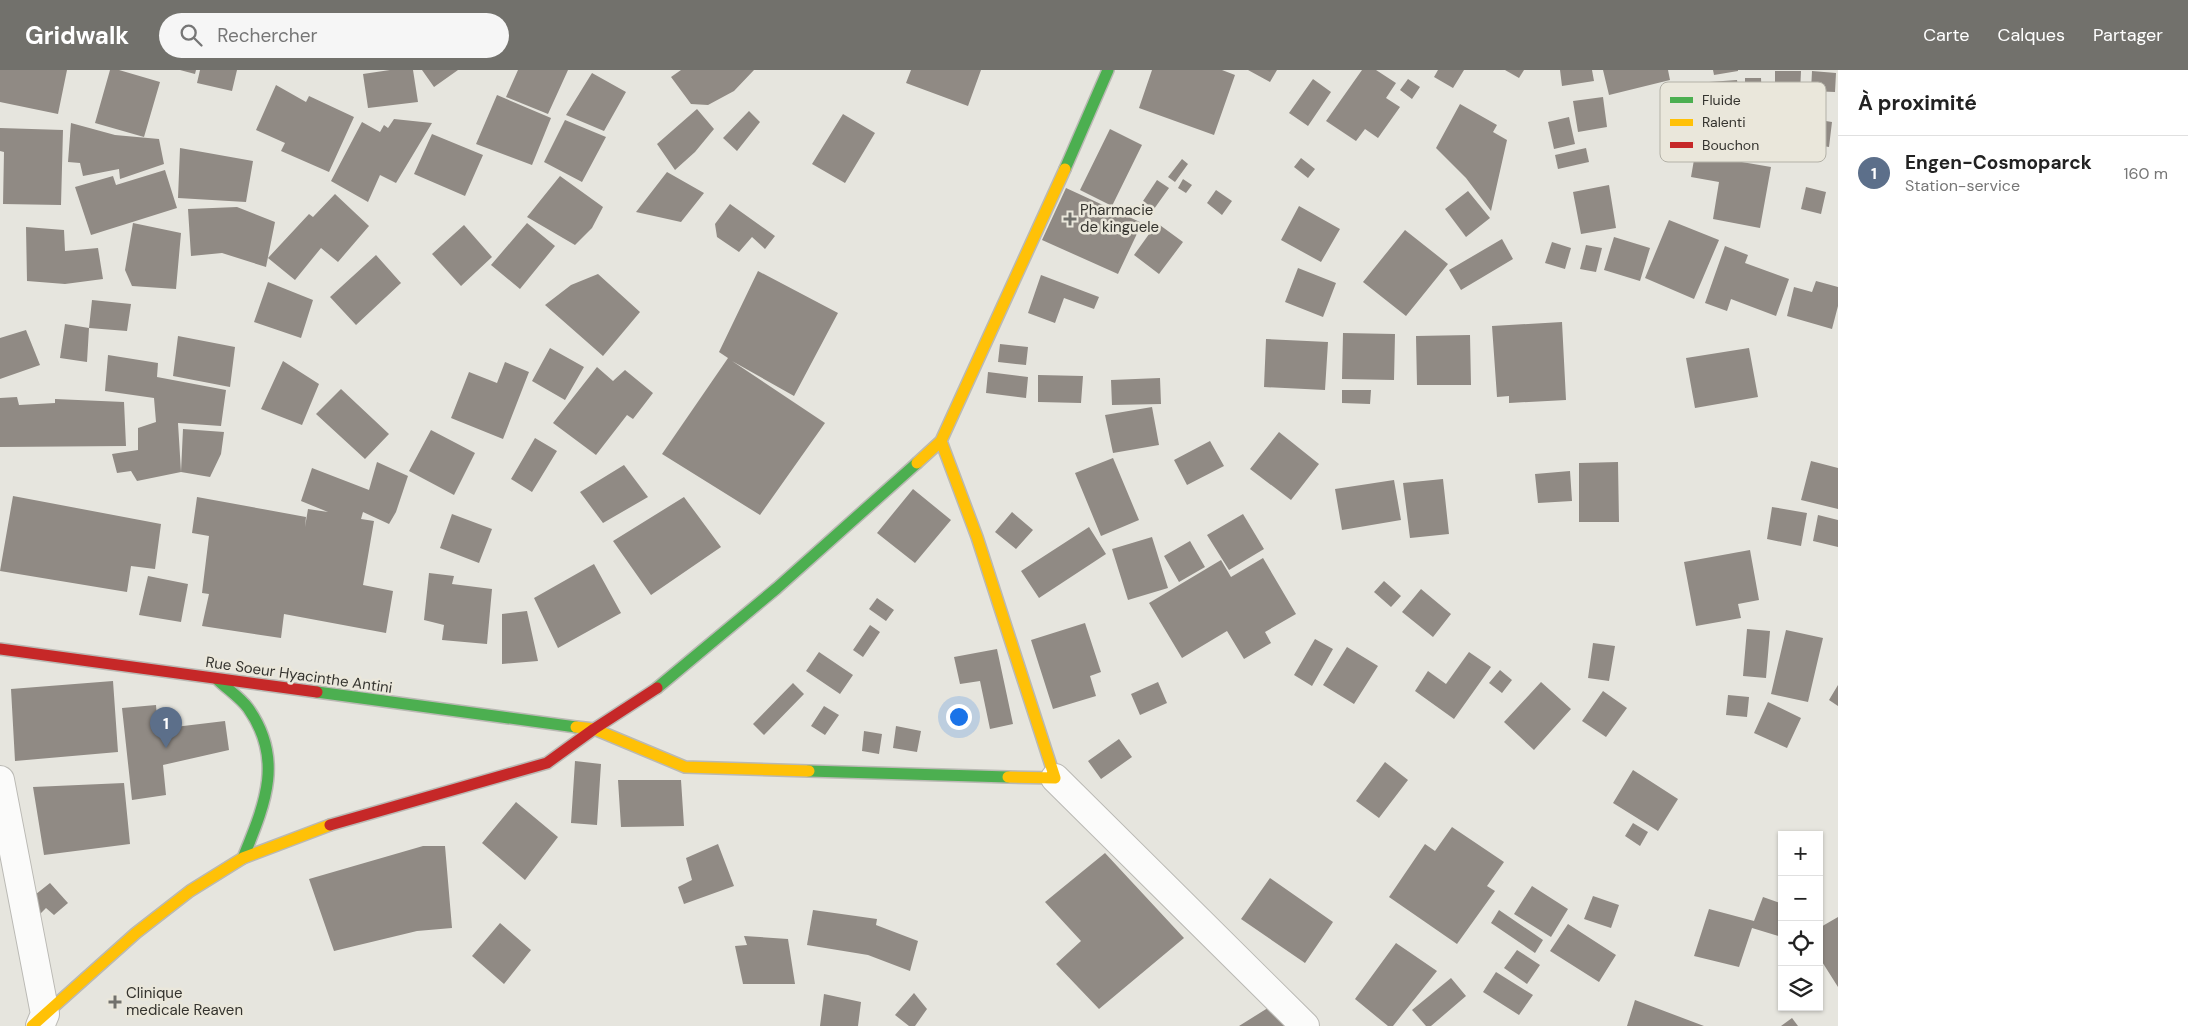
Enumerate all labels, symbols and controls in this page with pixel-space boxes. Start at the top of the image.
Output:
search box [159,13,509,58]
text: Gridwalk [25,20,129,51]
icon: search [177,21,205,49]
text: Rechercher [217,23,318,48]
text: Carte [1923,23,1970,47]
text: Calques [1998,23,2065,47]
text: Partager [2093,23,2163,47]
legend [1660,82,1826,162]
text: À proximité [1858,89,1977,117]
text: Fluide [1702,91,1741,109]
text: Ralenti [1702,113,1746,131]
text: Bouchon [1702,136,1759,154]
text: Engen-Cosmoparck [1905,150,2092,175]
text: 1 [1871,163,1877,184]
text: 160 m [2124,163,2168,184]
text: Station-service [1905,175,2020,196]
place label: Pharmacie de kinguele [1080,200,1159,237]
marker: Pharmacie de kinguele [1064,213,1076,225]
street label: Rue Soeur Hyacinthe Antini [204,652,394,698]
your location [946,704,972,730]
pin: 1 [150,707,182,748]
map controls [1778,831,1823,1011]
button: + [1778,831,1823,876]
button: − [1778,876,1823,921]
button: locate [1778,921,1823,966]
button: layers [1778,966,1823,1011]
place label: Clinique medicale Reaven [126,983,243,1020]
marker: Clinique medicale Reaven [108,995,122,1009]

